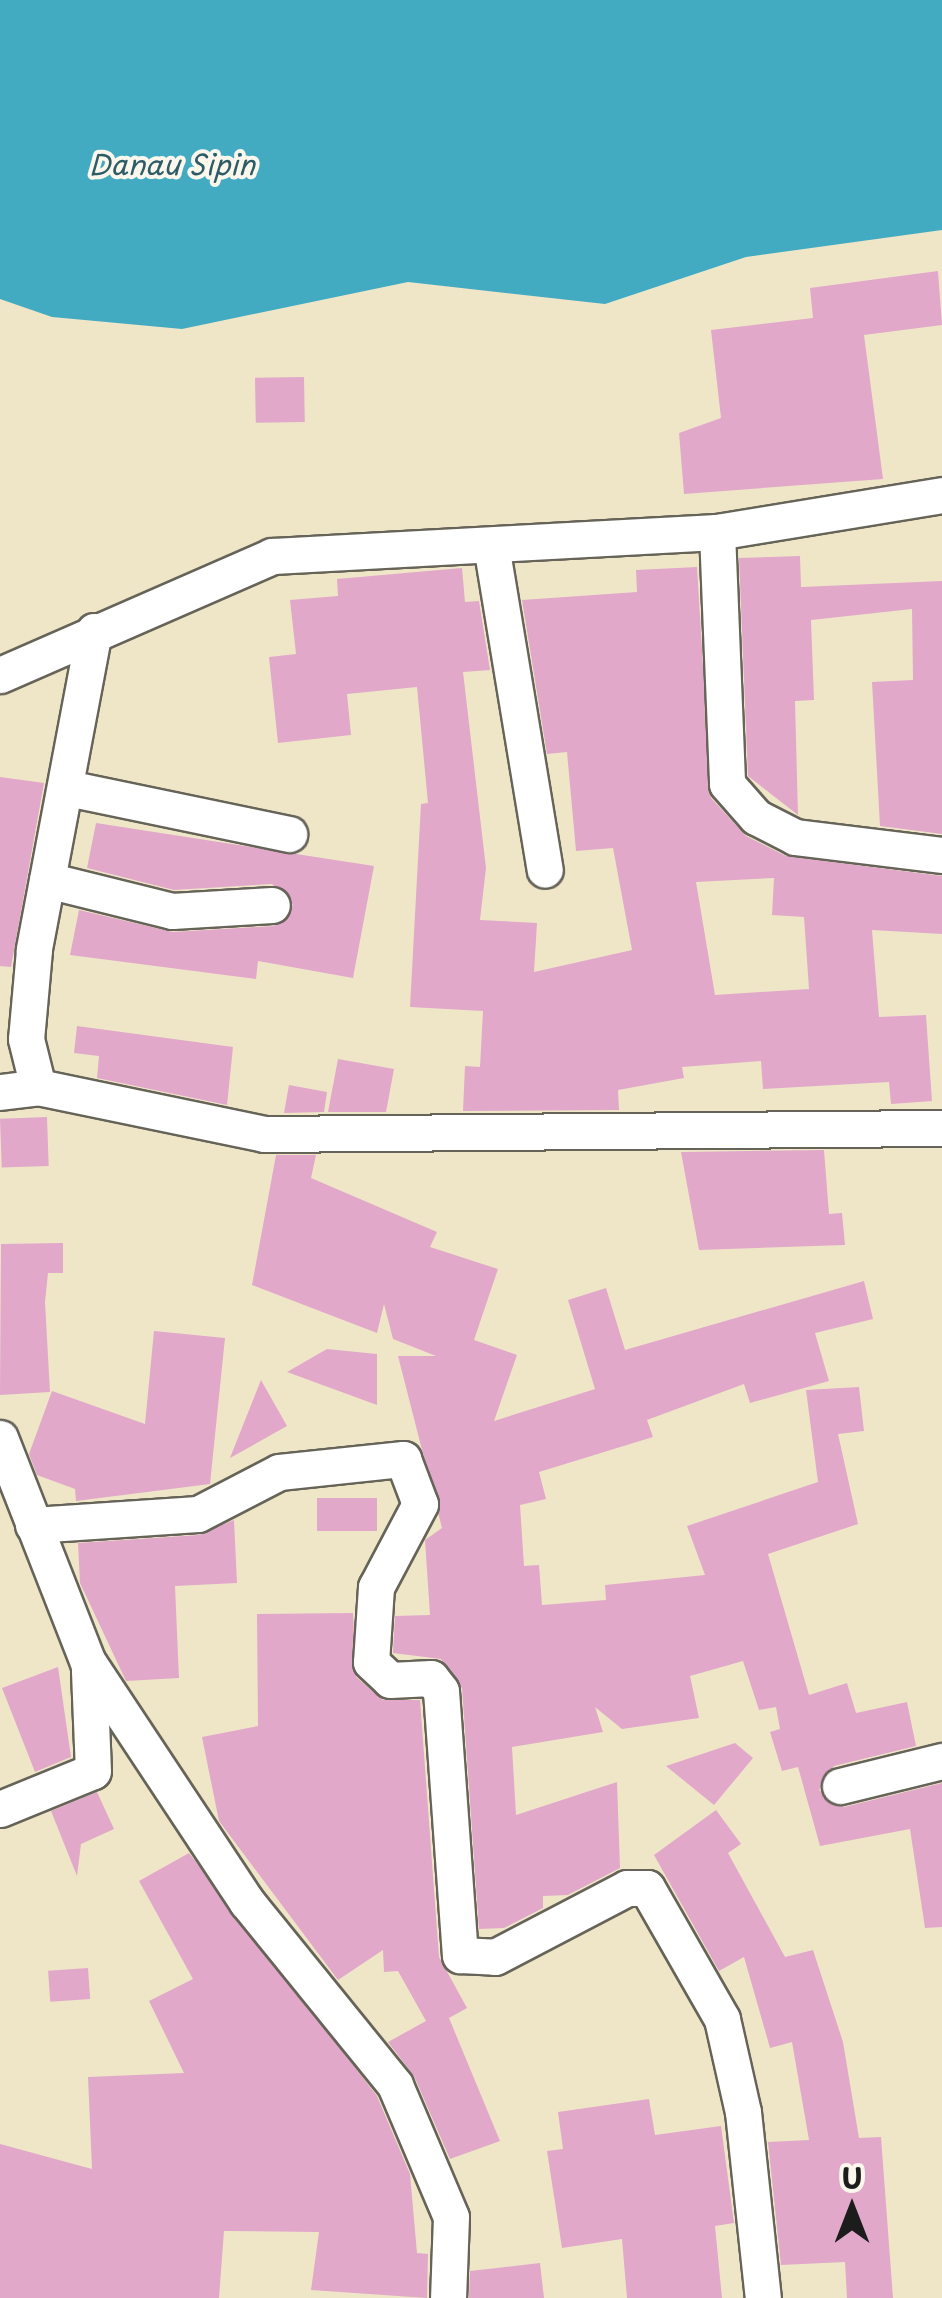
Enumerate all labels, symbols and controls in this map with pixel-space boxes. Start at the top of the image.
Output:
water label: Danau Sipin [89,147,255,181]
text: U [841,2156,863,2199]
north arrow [802,2158,902,2258]

